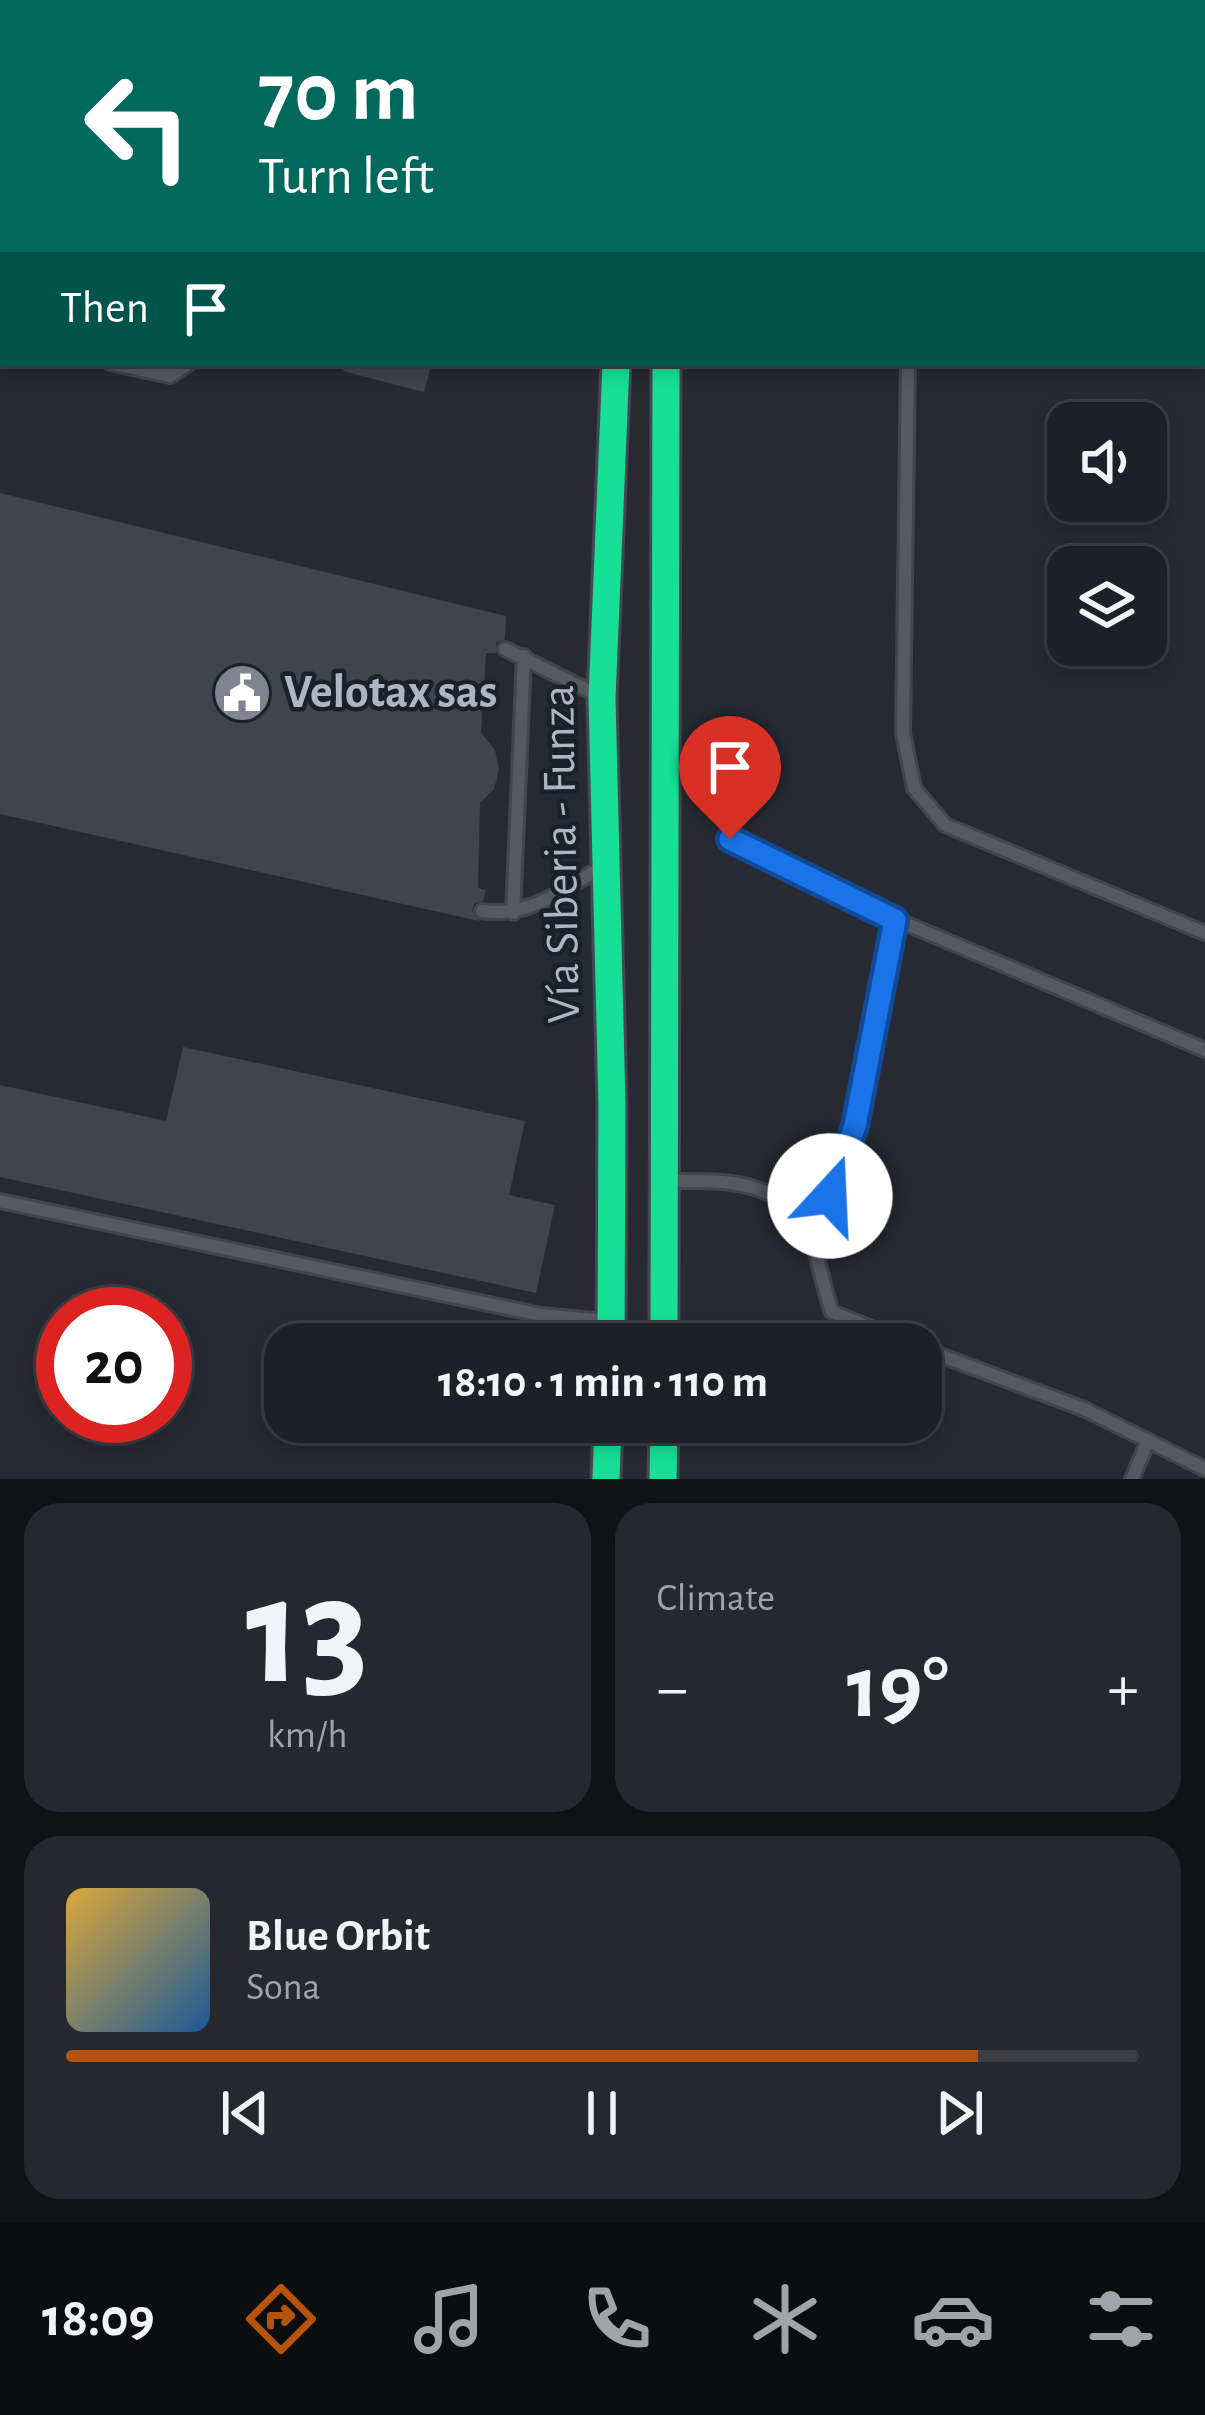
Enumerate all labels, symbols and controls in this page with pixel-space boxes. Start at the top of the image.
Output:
icon: left [60,48,216,204]
text: 70 m [258,52,419,136]
text: Turn left [258,150,434,204]
icon: arrive [173,276,239,342]
text: Then [60,286,149,331]
map controls [1047,402,1167,666]
button: sound [1047,402,1167,522]
button: layers [1047,546,1167,666]
public building icon: Velotax sas [211,662,273,724]
place label: Velotax sas [284,669,497,717]
street label: Vía Siberia - Funza [535,684,589,1024]
pin [679,716,781,839]
icon: arrive [697,734,763,800]
position arrow [767,1133,893,1259]
speed limit sign: 20 [36,1287,192,1443]
text: 18:10 · 1 min · 110 m [438,1360,768,1405]
text: 13 [246,1556,369,1712]
text: Climate [657,1579,775,1618]
text: 19° [847,1644,949,1734]
text: − [657,1656,688,1722]
text: + [1107,1656,1139,1722]
text: km/h [267,1716,347,1755]
text: Blue Orbit [246,1914,430,1959]
text: Sona [246,1968,321,2007]
icon: previous [212,2080,278,2146]
icon: pause [569,2080,635,2146]
icon: next [927,2080,993,2146]
icon: directions [239,2277,323,2361]
icon: music [407,2277,491,2361]
icon: phone [575,2277,659,2361]
icon: climate [743,2277,827,2361]
icon: car [911,2277,995,2361]
icon: filters [1079,2277,1163,2361]
text: 18:09 [42,2292,155,2346]

